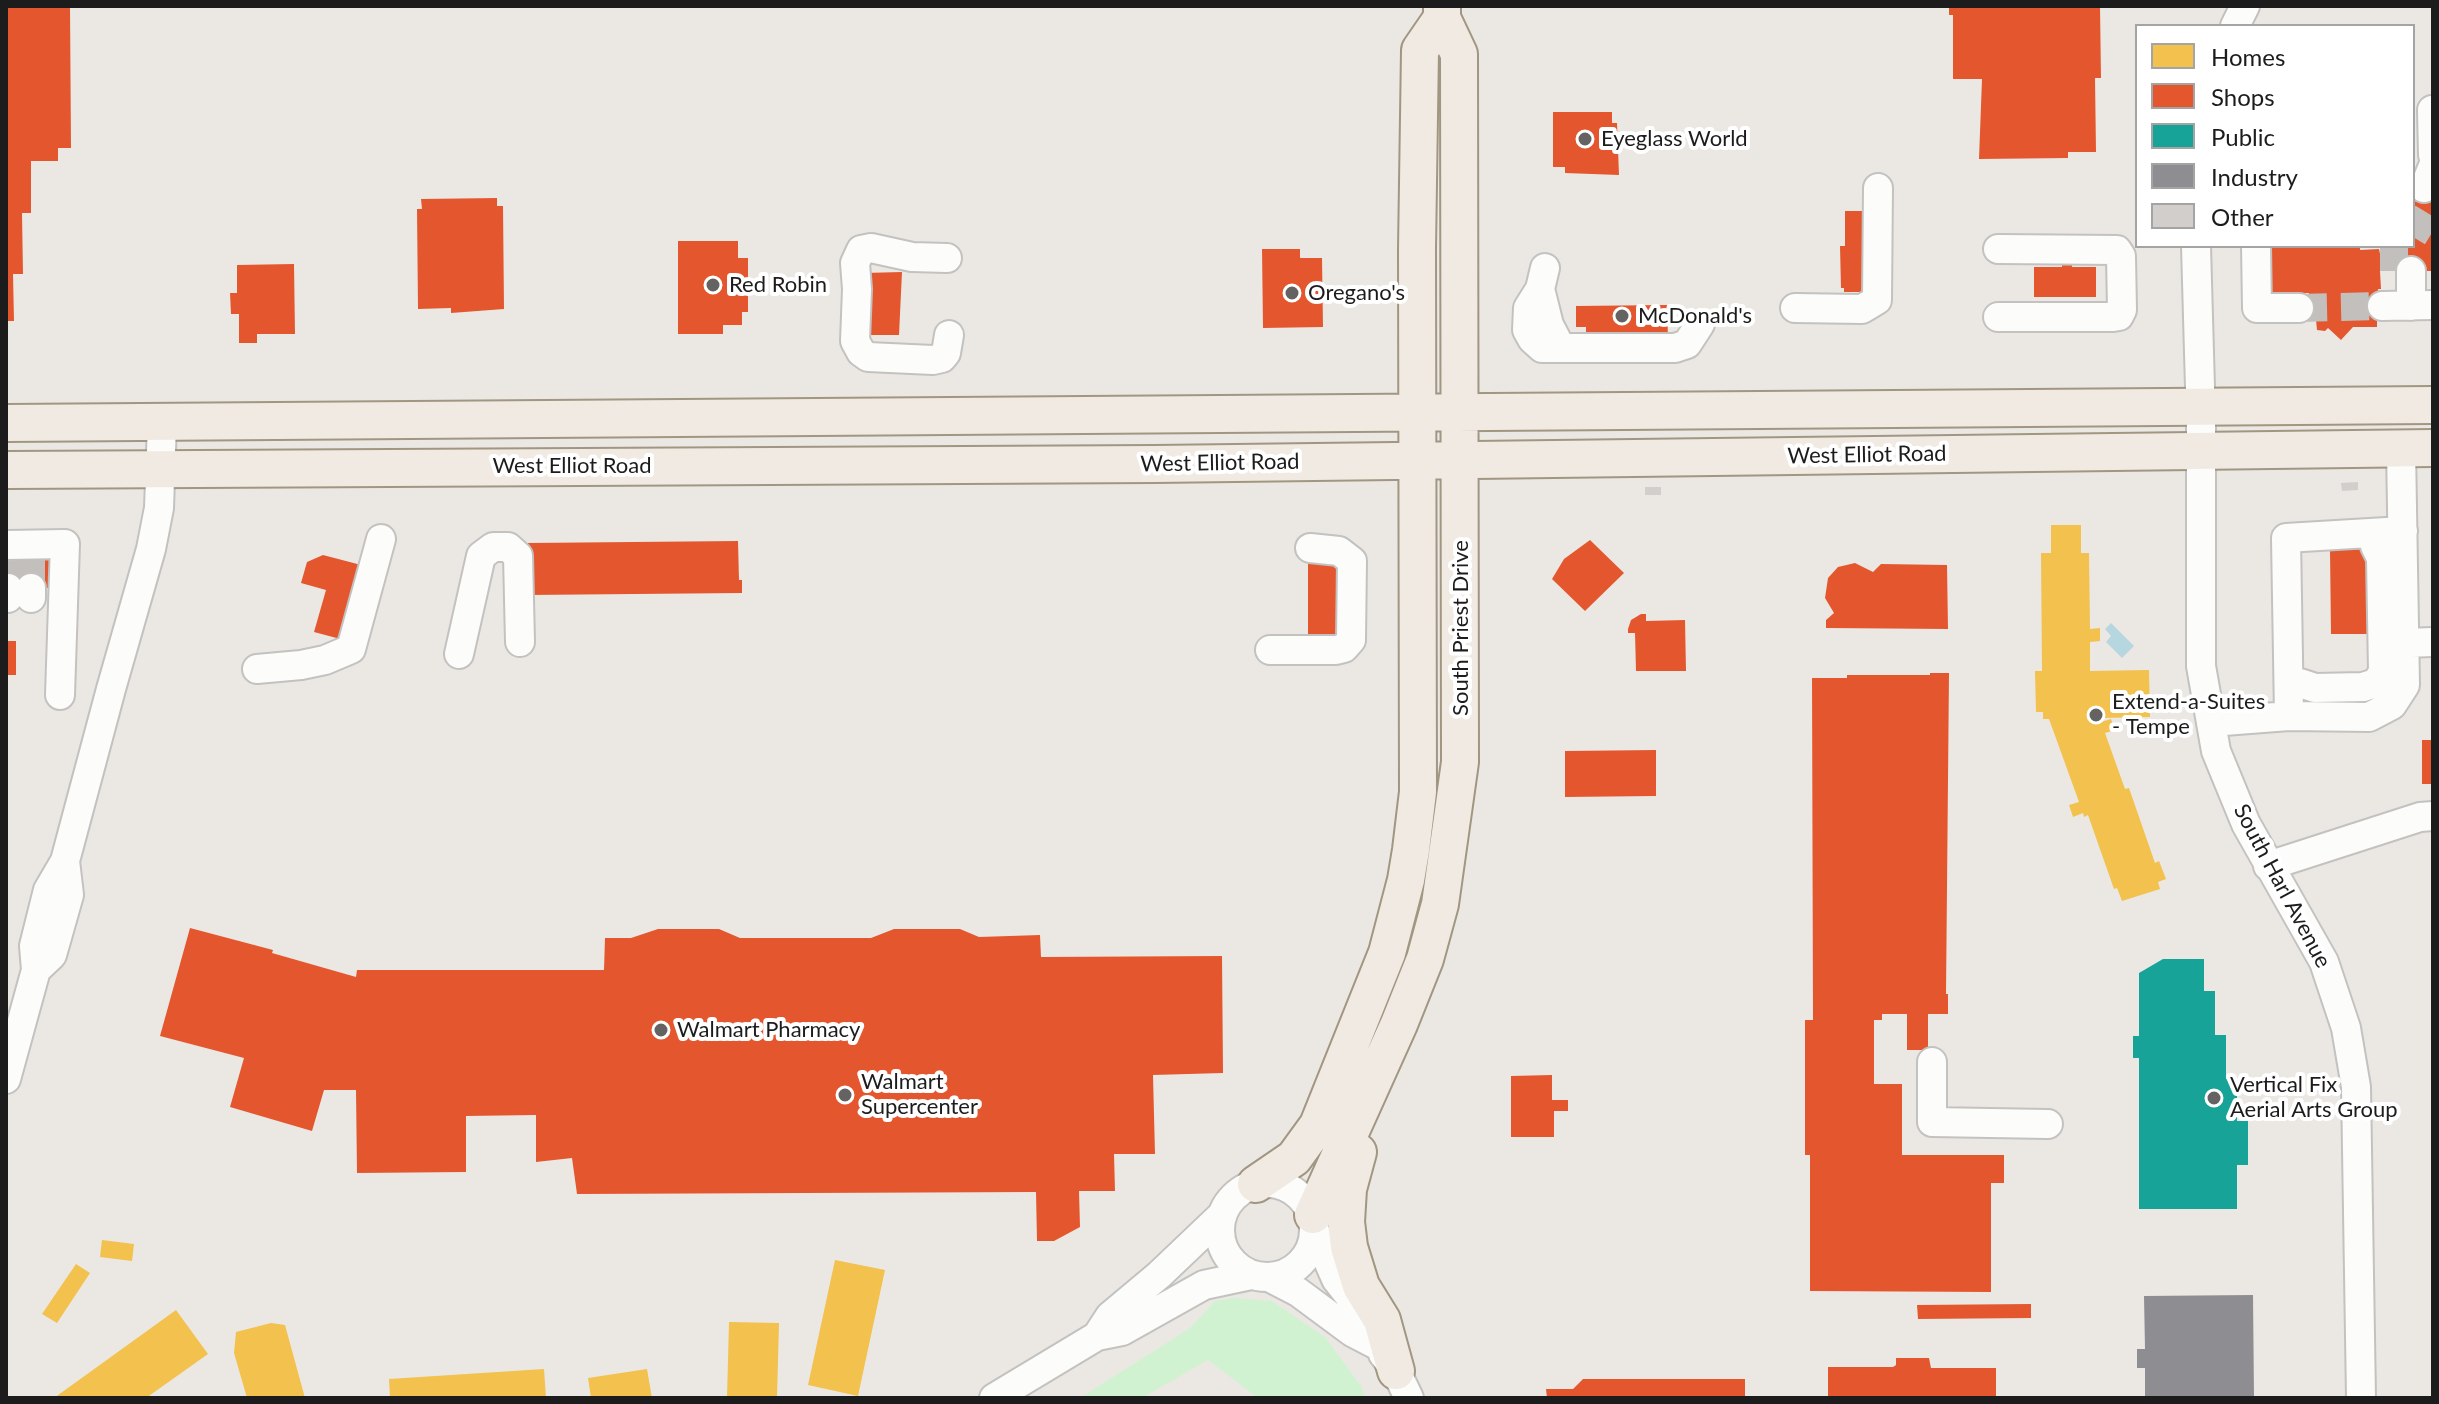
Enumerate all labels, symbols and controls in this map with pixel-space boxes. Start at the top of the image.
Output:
legend [2135,24,2415,248]
text: Homes [2211,42,2285,71]
text: Shops [2211,82,2275,111]
text: Public [2211,122,2275,151]
place label: Eyeglass World [1601,126,1748,152]
marker: Eyeglass World [1576,130,1594,148]
text: Industry [2211,162,2298,191]
text: Other [2211,202,2274,231]
place label: Red Robin [729,272,827,298]
marker: Red Robin [704,276,722,294]
place label: Oregano's [1308,280,1405,306]
marker: Oregano's [1283,284,1301,302]
place label: McDonald's [1638,303,1752,329]
marker: McDonald's [1613,307,1631,325]
street label: West Elliot Road [1787,440,1947,470]
street label: West Elliot Road [1140,448,1300,478]
street label: West Elliot Road [492,453,652,479]
street label: South Priest Drive [1448,540,1474,716]
place label: Extend-a-Suites - Tempe [2112,689,2265,740]
marker: Extend-a-Suites - Tempe [2087,706,2105,724]
street label: South Harl Avenue [2228,800,2336,972]
place label: Walmart Pharmacy [677,1017,860,1043]
marker: Walmart Pharmacy [652,1021,670,1039]
place label: Walmart Supercenter [861,1069,978,1120]
place label: Vertical Fix Aerial Arts Group [2230,1072,2398,1124]
marker: Walmart Supercenter [836,1086,854,1104]
marker: Vertical Fix Aerial Arts Group [2205,1089,2223,1107]

